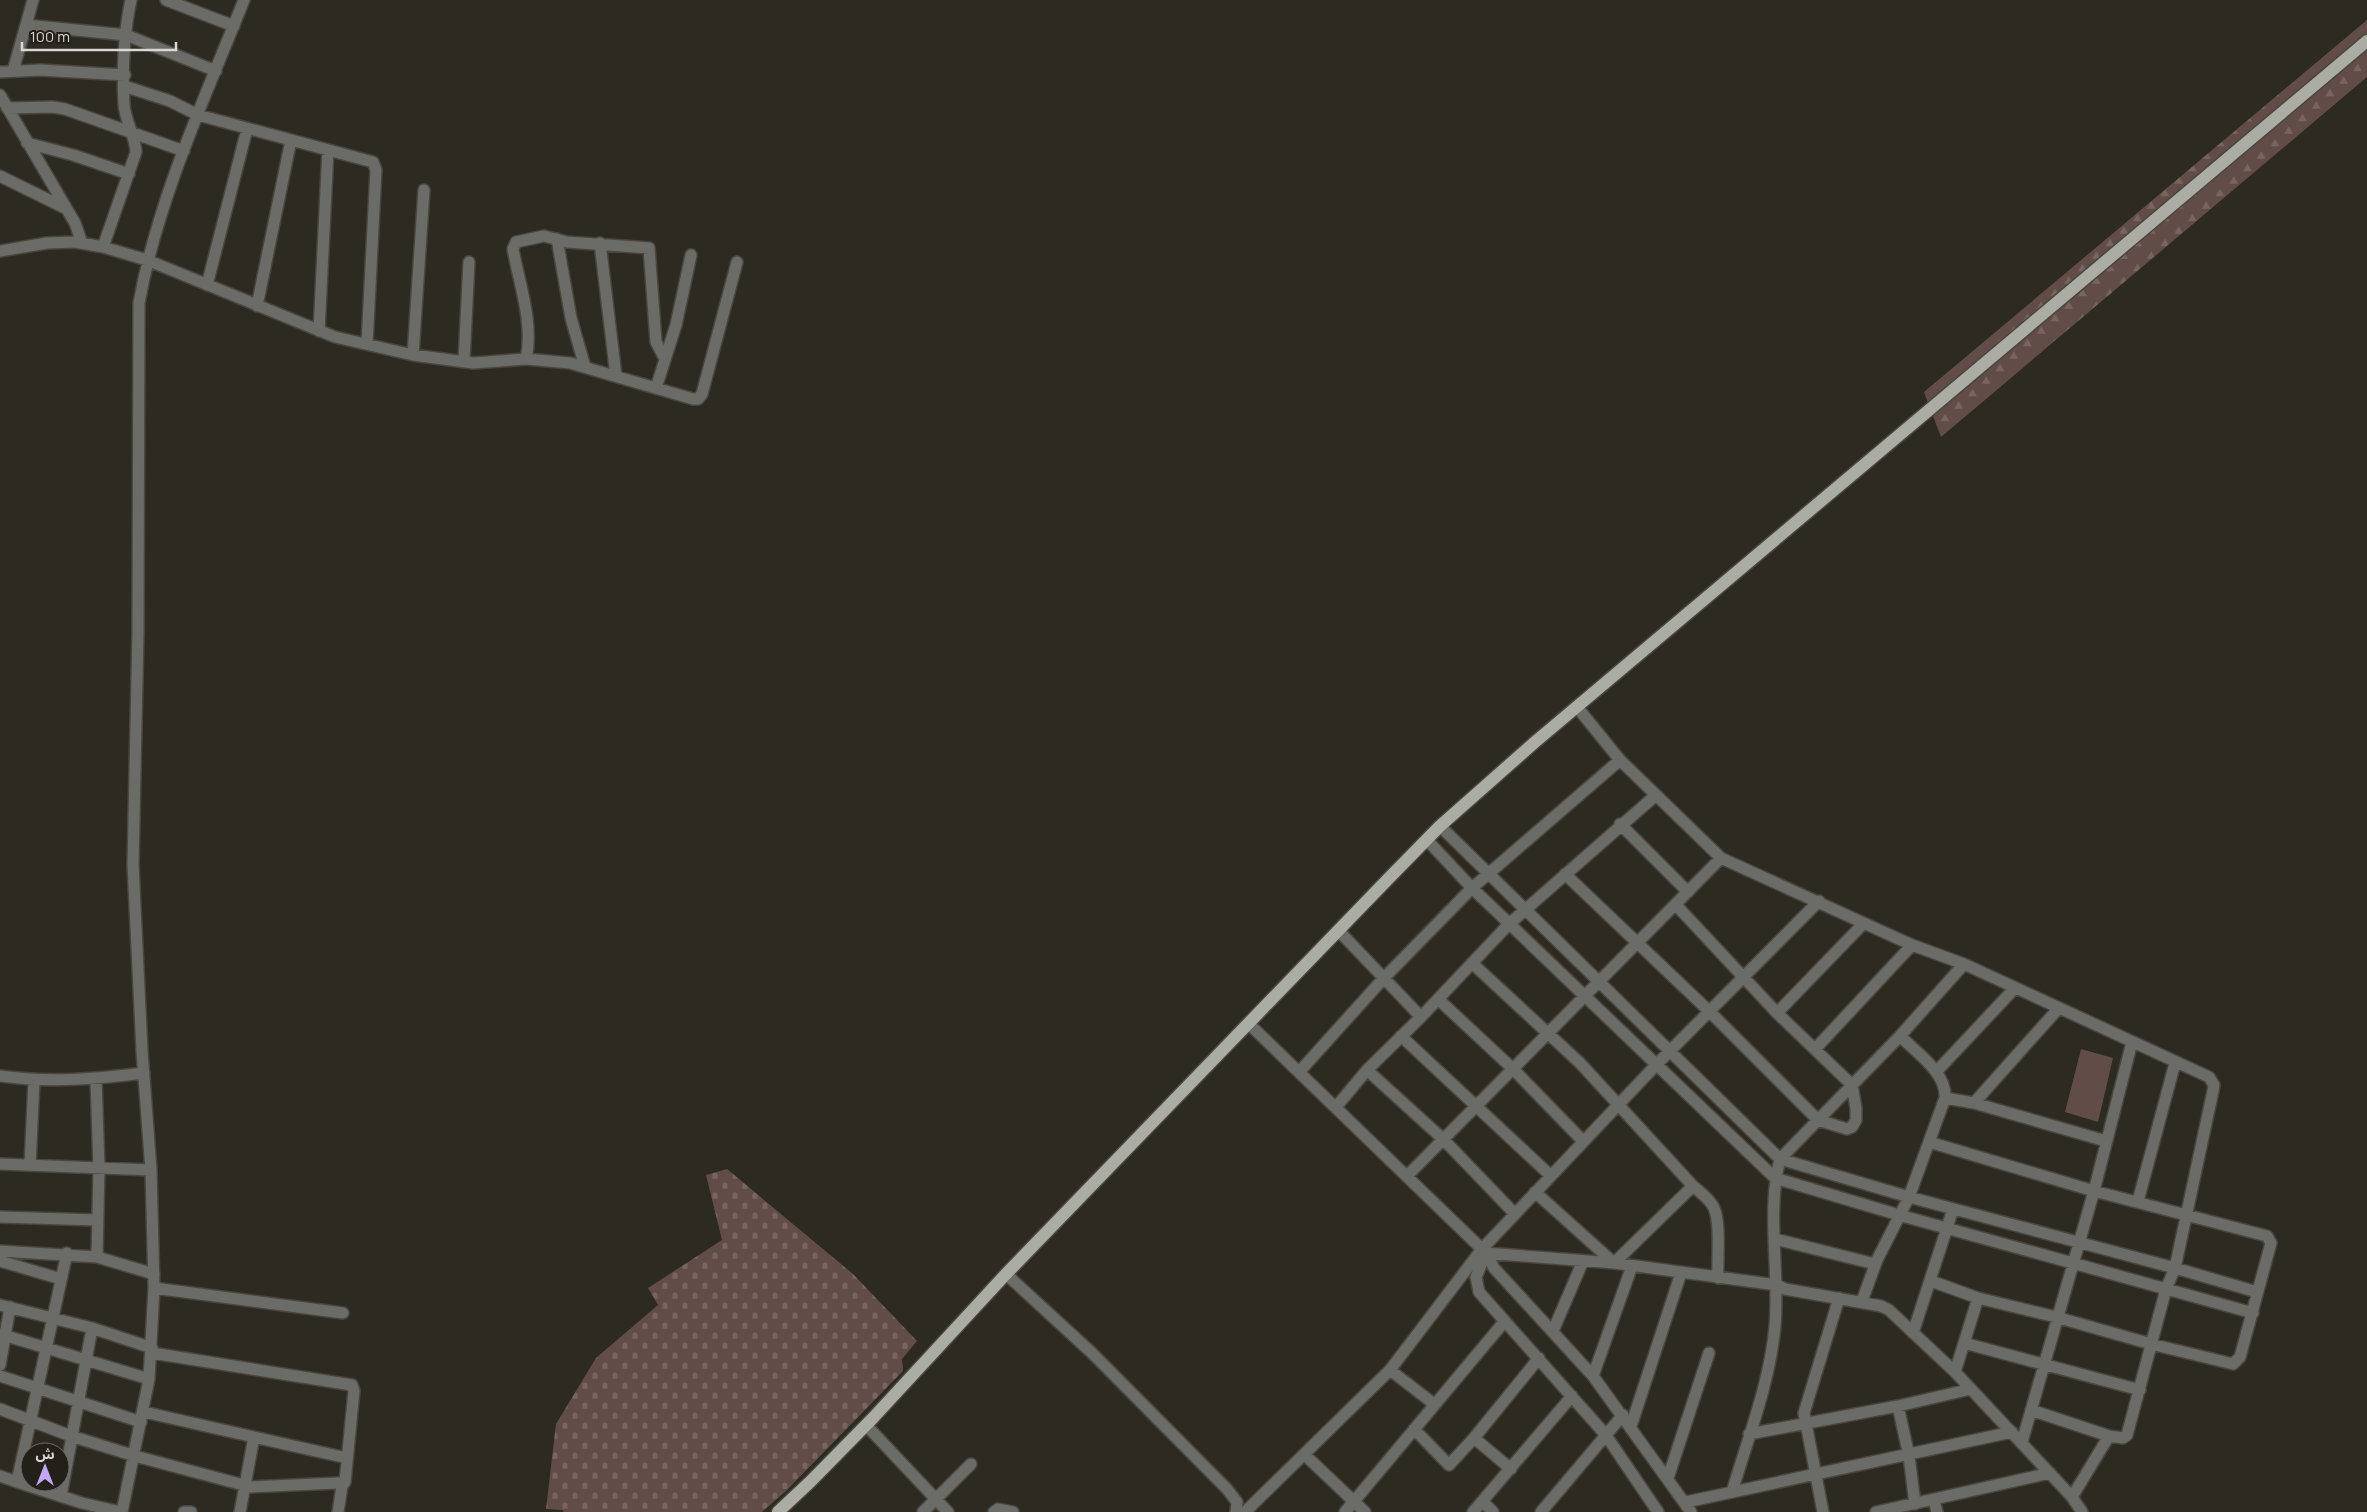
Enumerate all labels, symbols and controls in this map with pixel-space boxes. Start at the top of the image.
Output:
scale bar [22,20,176,52]
text: 100 m [30,26,70,47]
north arrow [20,1442,70,1492]
text: ش [35,1444,55,1463]

